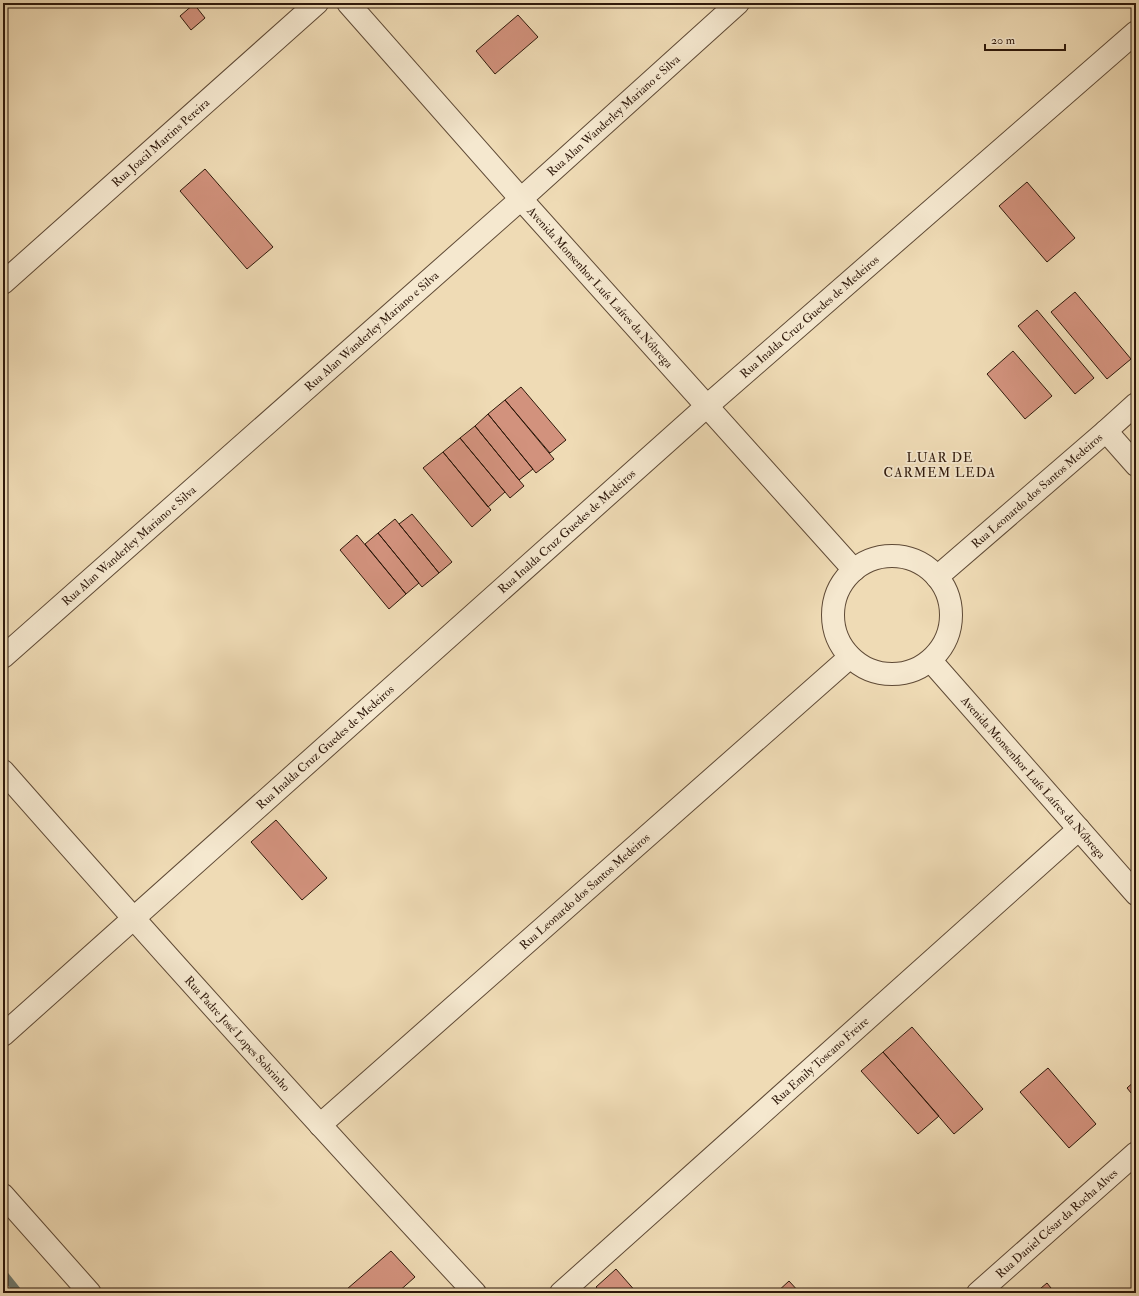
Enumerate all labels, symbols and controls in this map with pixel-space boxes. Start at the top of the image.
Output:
scale bar [985,26,1065,52]
text: 20 m [991,33,1016,48]
street label: Rua Alan Wanderley Mariano e Silva [544,51,684,179]
street label: Rua Joacil Martins Pereira [109,94,213,190]
street label: Avenida Monsenhor Luís Laíres da Nóbrega [523,203,677,372]
street label: Rua Inalda Cruz Guedes de Medeiros [737,252,882,381]
street label: Rua Alan Wanderley Mariano e Silva [301,267,443,394]
street label: Rua Leonardo dos Santos Medeiros [968,430,1106,552]
district label: LUAR DE CARMEM LEDA [884,450,996,481]
street label: Rua Inalda Cruz Guedes de Medeiros [495,466,639,597]
street label: Rua Alan Wanderley Mariano e Silva [59,482,200,609]
street label: Rua Inalda Cruz Guedes de Medeiros [253,682,397,813]
street label: Avenida Monsenhor Luís Laíres da Nóbrega [957,692,1110,862]
street label: Rua Leonardo dos Santos Medeiros [516,830,653,953]
street label: Rua Padre José Lopes Sobrinho [181,973,293,1095]
street label: Rua Emily Toscano Freire [769,1013,872,1108]
street label: Rua Daniel César da Rocha Alves [993,1165,1121,1281]

